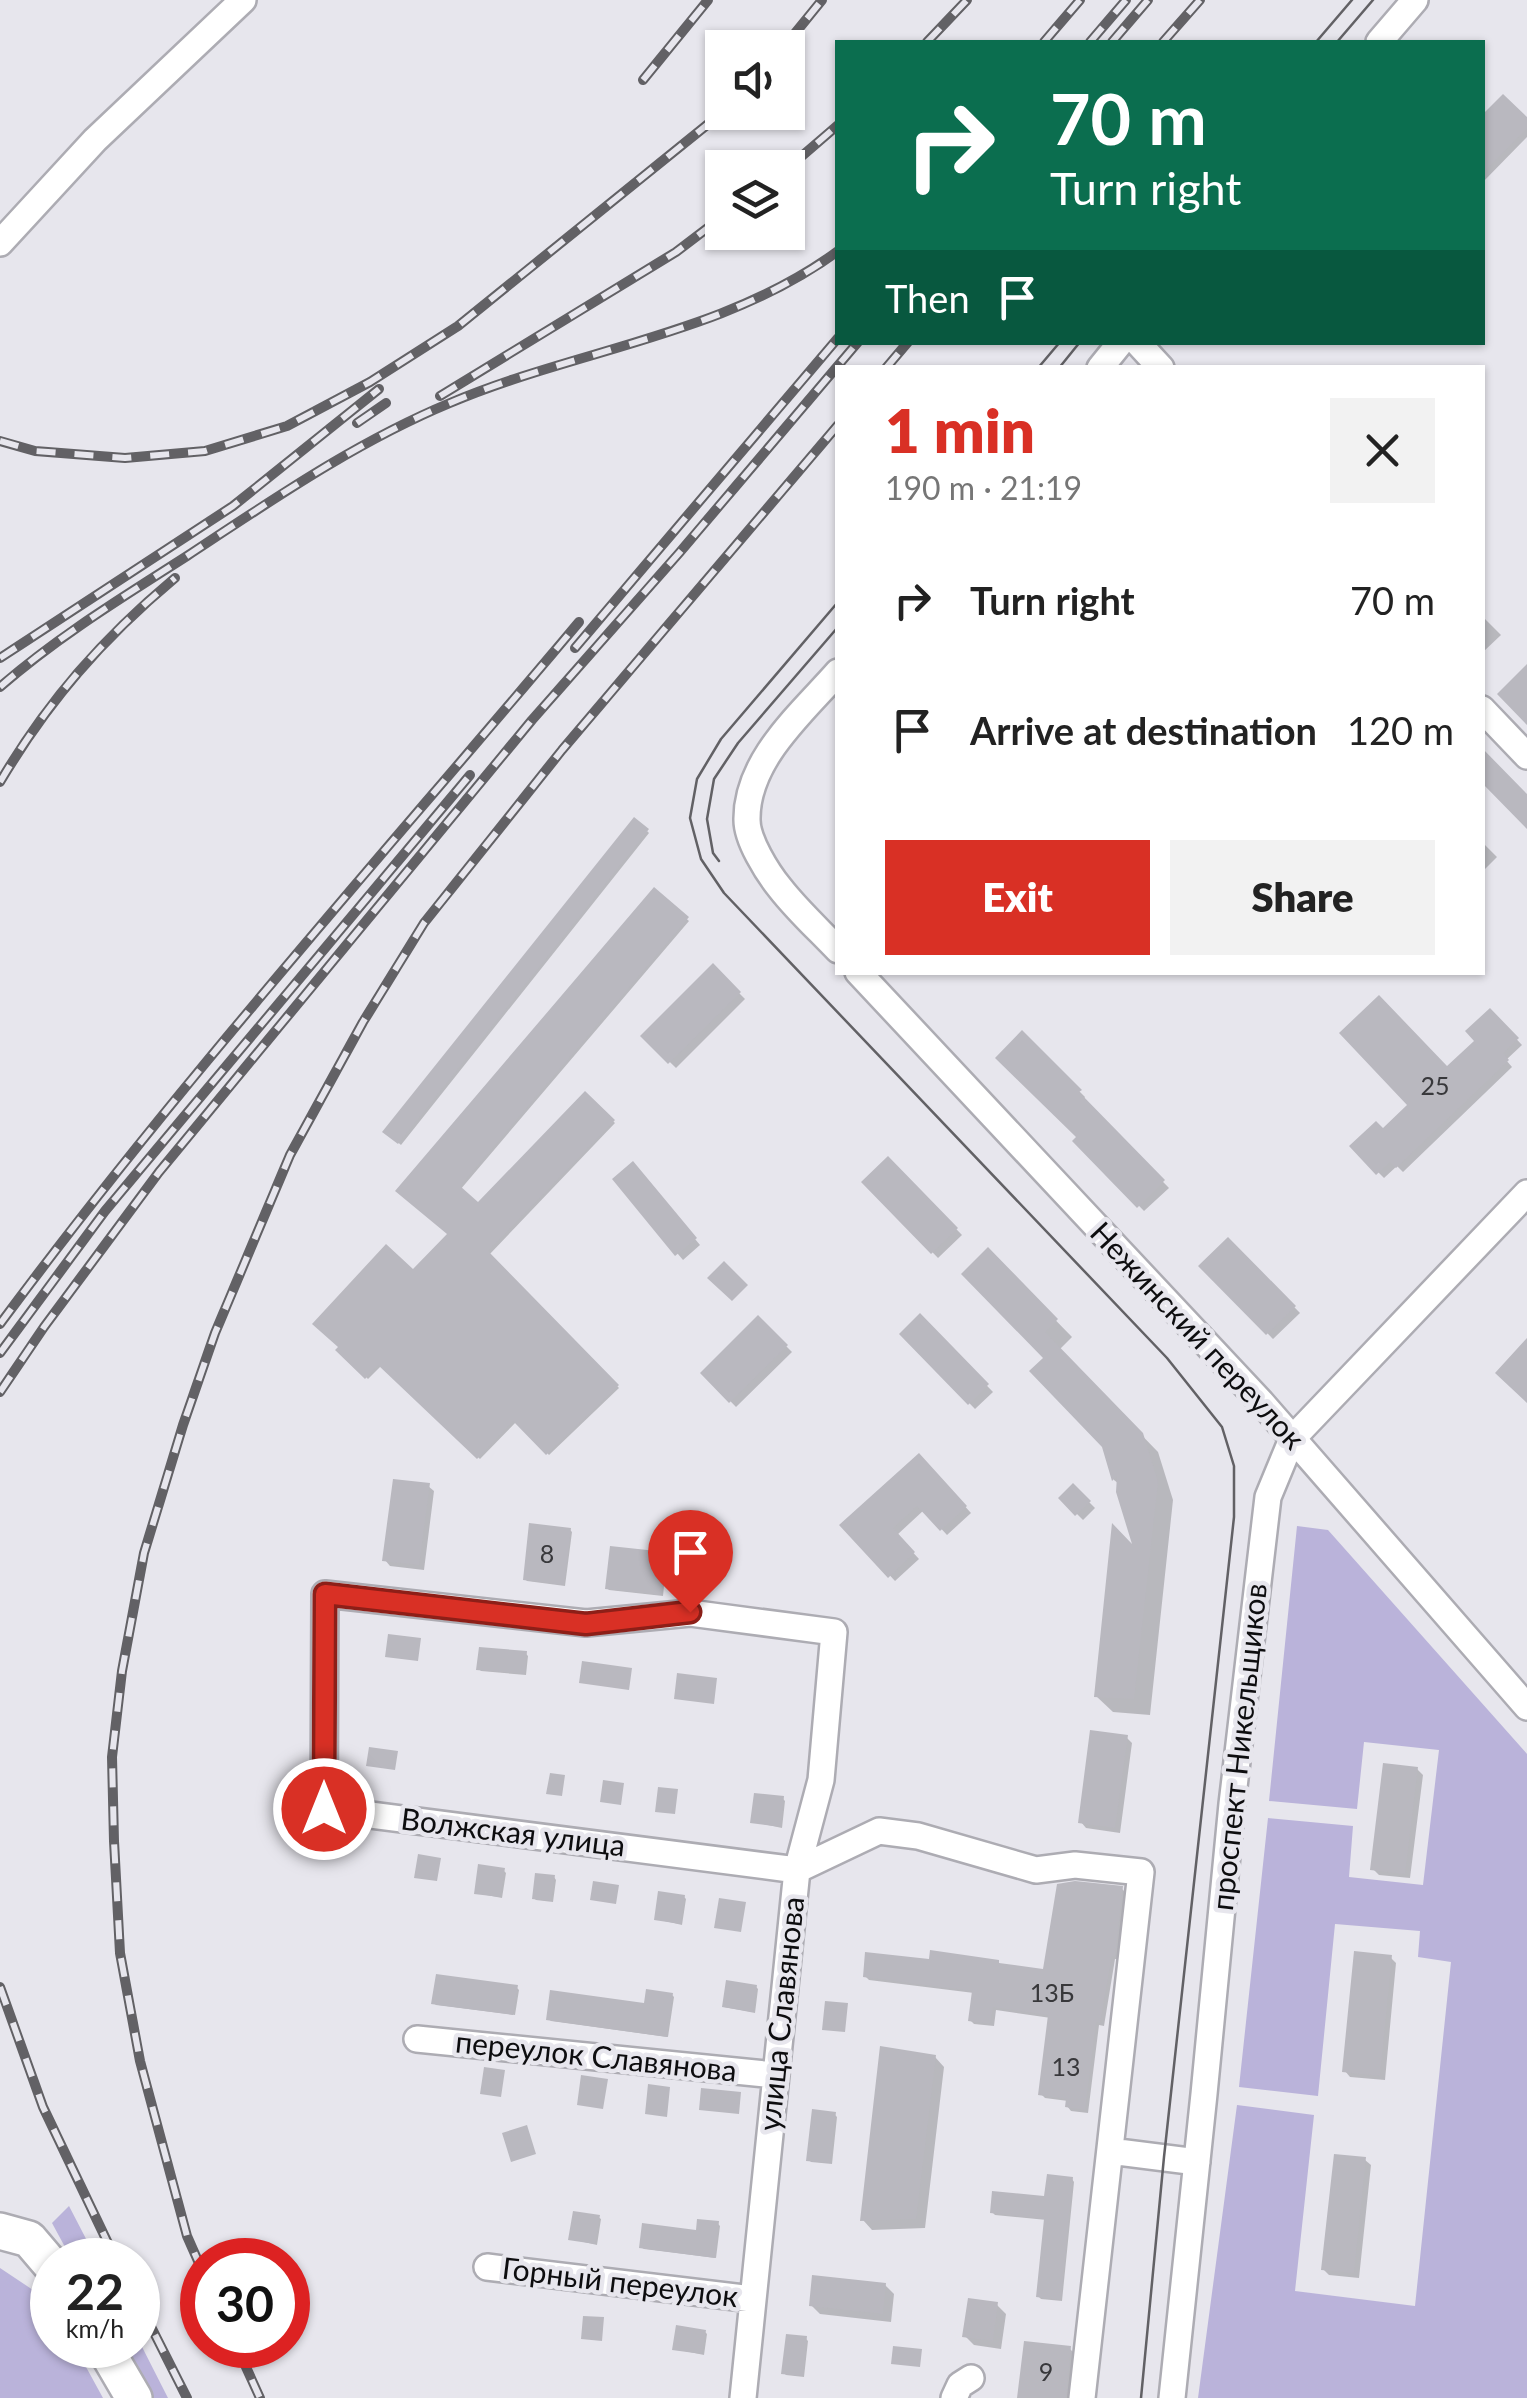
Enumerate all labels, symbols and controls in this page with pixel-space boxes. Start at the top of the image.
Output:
map controls [705,30,805,250]
button: sound [705,30,805,130]
text: 70 m [1050,76,1207,160]
icon: right [885,80,1015,210]
button: layers [705,150,805,250]
text: Turn right [1050,161,1241,215]
icon: arrive [990,270,1045,325]
text: Then [885,275,970,321]
text: 1 min [885,394,1035,466]
button: close [1330,398,1435,503]
text: 190 m · 21:19 [885,468,1082,507]
icon: right [885,573,940,628]
text: Turn right [970,577,1135,623]
text: 70 m [1350,577,1435,623]
icon: arrive [885,703,940,758]
text: Arrive at destination [970,707,1317,753]
text: 120 m [1347,707,1454,753]
button: Exit [885,840,1150,955]
button: Share [1170,840,1435,955]
house number: 25 [1420,1070,1450,1100]
street label: Нежинский переулок [1084,1214,1313,1456]
pin [648,1510,733,1613]
icon: arrive [663,1525,718,1580]
house number: 8 [540,1538,554,1568]
street label: проспект Никельщиков [1203,1581,1273,1912]
position arrow [272,1757,376,1861]
street label: Волжская улица [399,1799,627,1863]
street label: улица Славянова [750,1895,810,2133]
house number: 13Б [1030,1977,1074,2007]
street label: переулок Славянова [454,2022,739,2088]
house number: 13 [1051,2051,1081,2081]
speed limit sign: 30 [180,2238,310,2368]
street label: Горный переулок [500,2249,741,2313]
text: 22 [66,2261,124,2321]
text: km/h [66,2313,124,2343]
house number: 9 [1039,2356,1053,2386]

